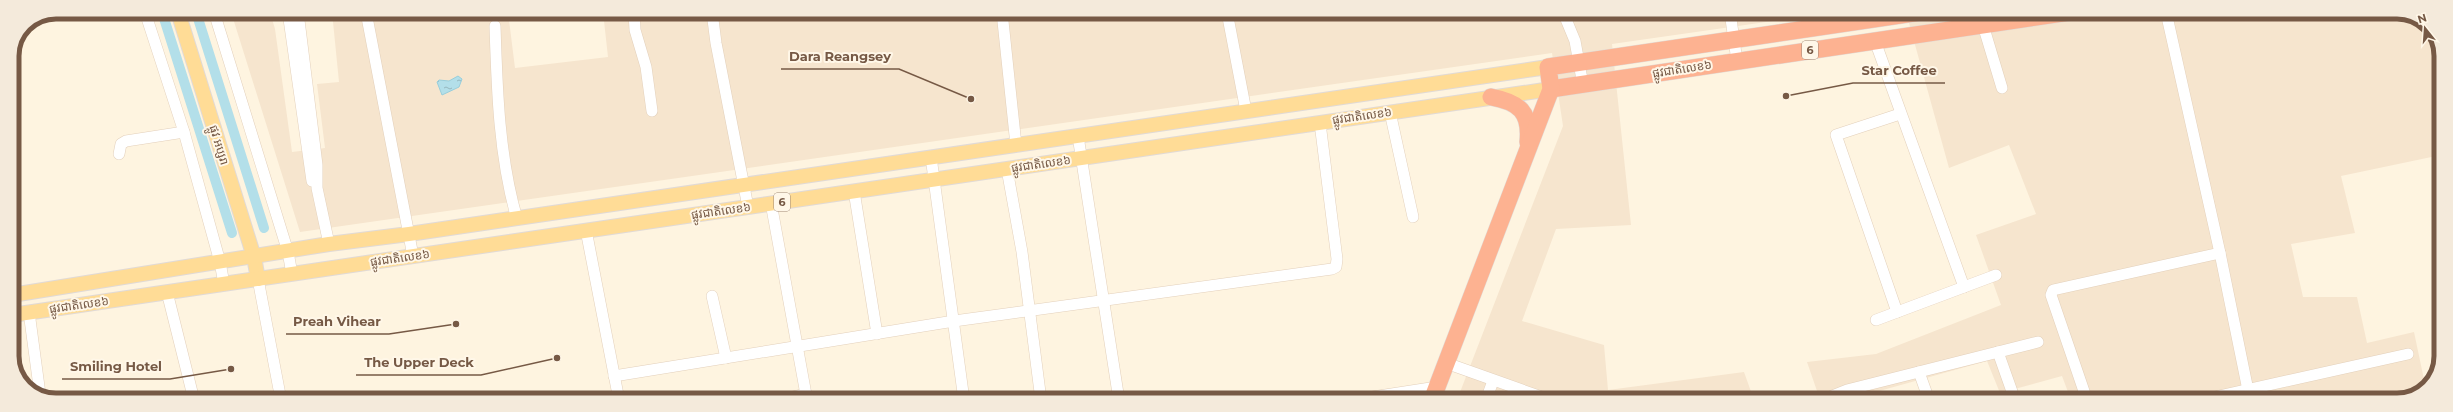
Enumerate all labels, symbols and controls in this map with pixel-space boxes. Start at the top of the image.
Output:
north arrow [2405,8,2445,48]
text: N [2416,10,2428,26]
road number: 6 [1802,41,1818,59]
callout: Dara Reangsey [781,44,899,69]
text: Dara Reangsey [789,48,891,64]
street label: ផ្លូវជាតិលេខ៦ [1651,56,1713,84]
callout: Star Coffee [1853,58,1945,83]
text: Star Coffee [1861,62,1937,78]
street label: ផ្លូវជាតិលេខ៦ [1331,104,1393,131]
street label: ផ្លូវ អប្សរា [203,123,233,168]
street label: ផ្លូវជាតិលេខ៦ [1010,152,1072,179]
road number: 6 [774,193,790,211]
street label: ផ្លូវជាតិលេខ៦ [690,199,752,226]
street label: ផ្លូវជាតិលេខ៦ [369,246,431,273]
street label: ផ្លូវជាតិលេខ៦ [48,293,110,320]
callout: Preah Vihear [286,309,389,334]
text: Preah Vihear [293,313,381,329]
callout: The Upper Deck [356,350,481,375]
callout: Smiling Hotel [62,354,170,379]
text: The Upper Deck [364,354,474,370]
text: Smiling Hotel [70,358,162,374]

